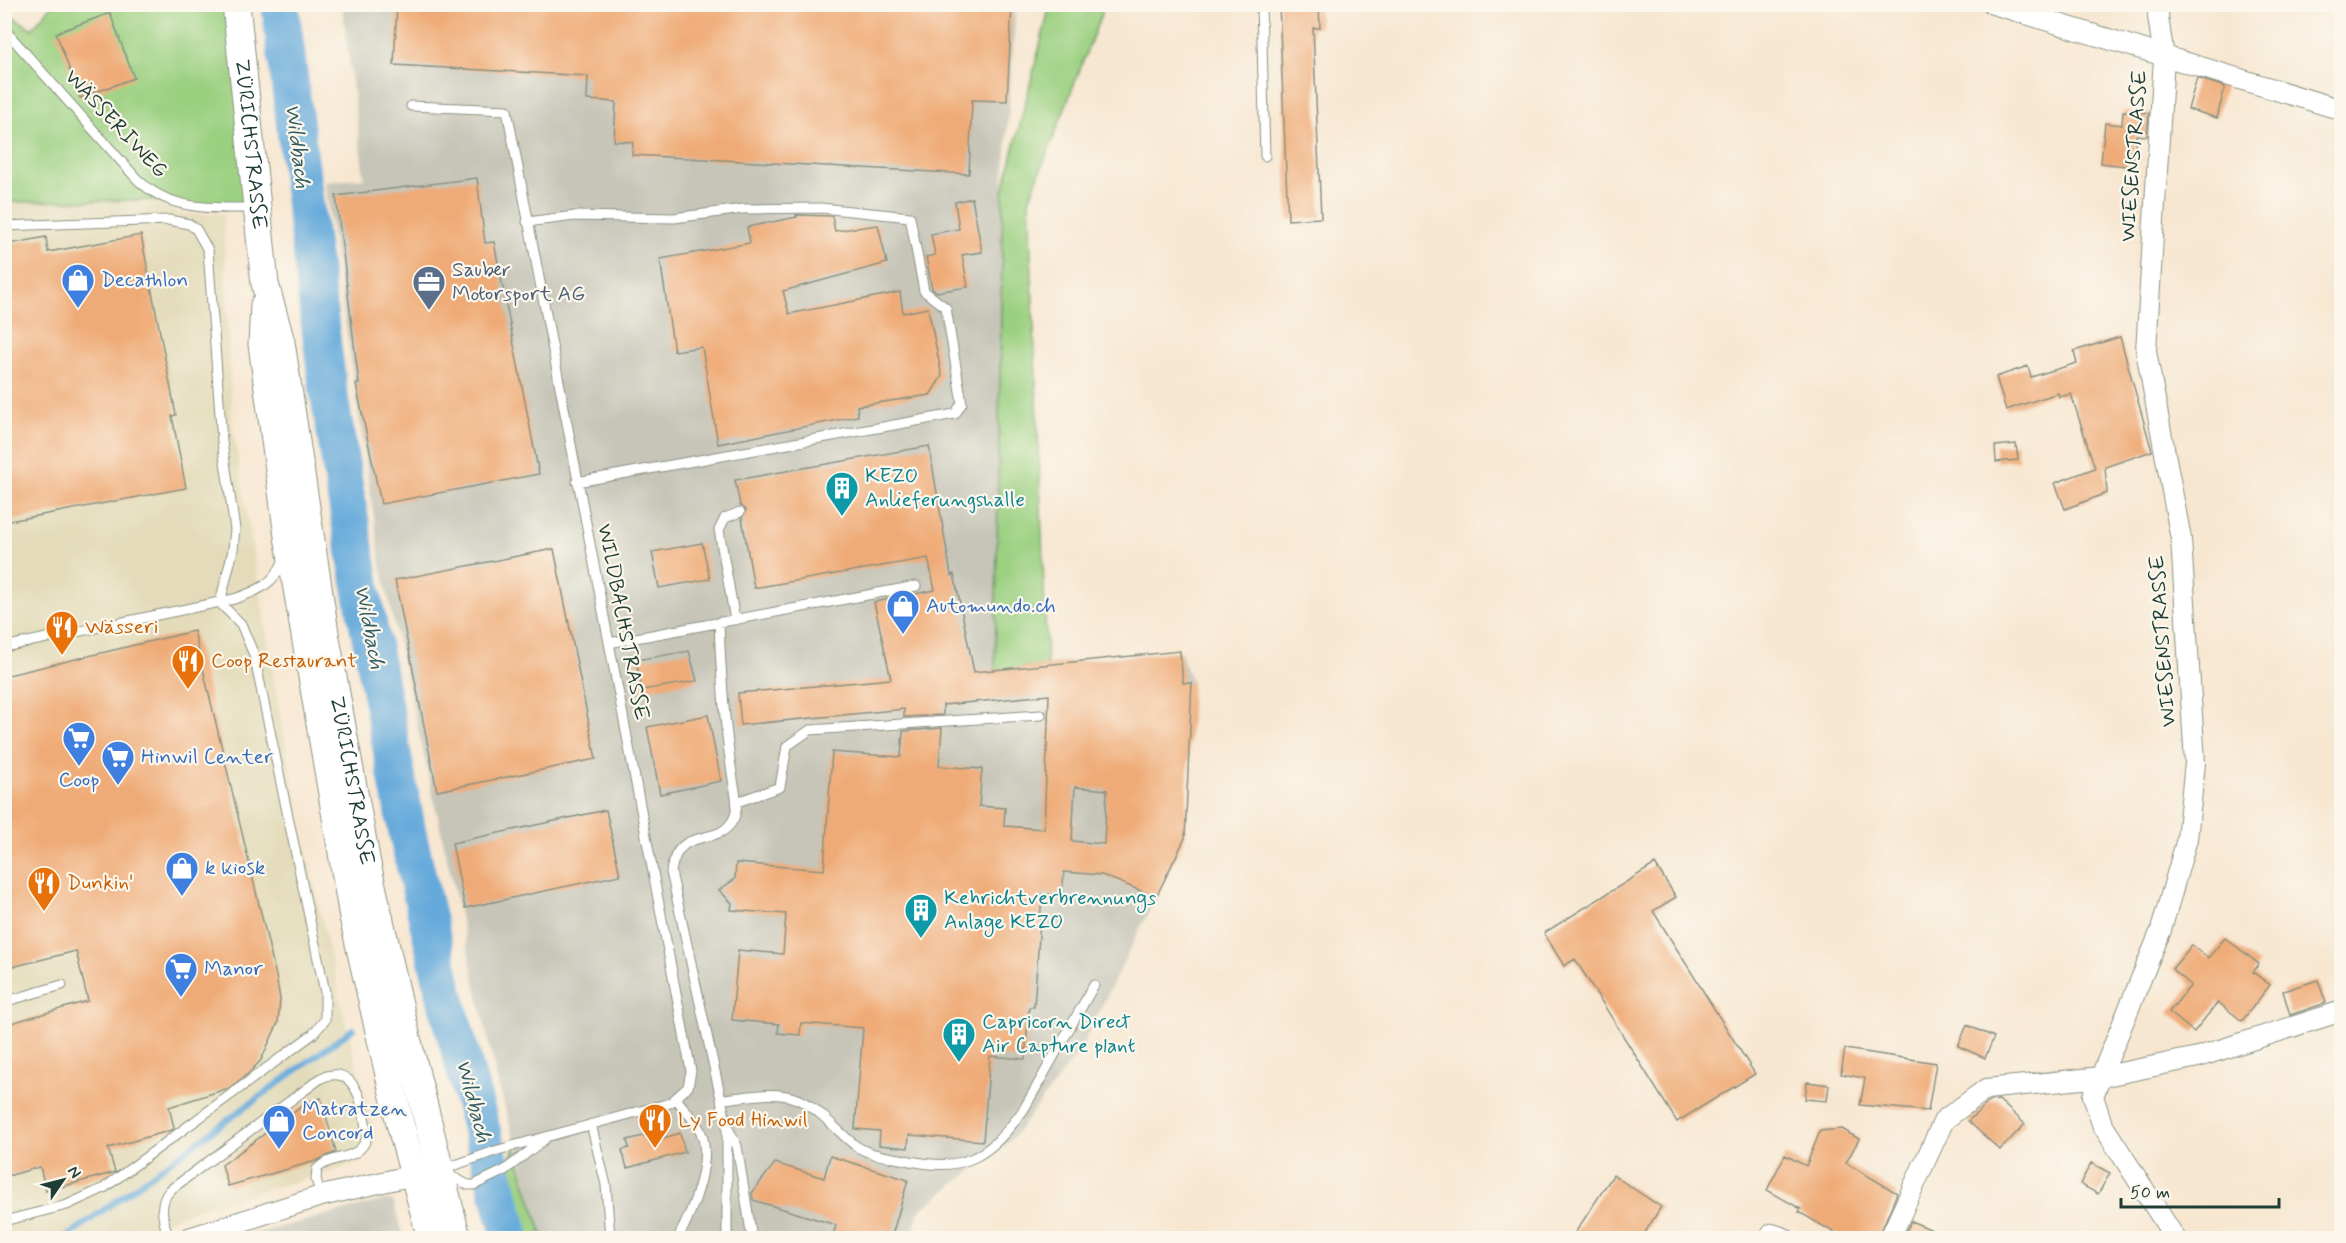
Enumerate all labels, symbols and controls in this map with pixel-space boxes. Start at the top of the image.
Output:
street label: ZÜRICHSTRASSE [228,58,273,231]
street label: WÄSSERIWEG [58,64,174,185]
street label: WIESENSTRASSE [2114,69,2154,243]
water label: Wildbach [278,102,316,190]
place label: Sauber Motorsport AG [452,256,585,308]
shop icon: Decathlon [60,262,96,309]
office icon: Sauber Motorsport AG [411,264,447,311]
place label: Decathlon [101,266,188,294]
place label: KEZO Anlieferungshalle [865,462,1025,514]
building icon: KEZO Anlieferungshalle [824,470,860,517]
street label: WILDBACHSTRASSE [590,521,656,723]
street label: WIESENSTRASSE [2143,554,2183,728]
water label: Wildbach [347,583,391,672]
shop icon: Automundo.ch [885,588,921,635]
place label: Automundo.ch [926,592,1056,620]
restaurant icon: Wässeri [44,609,80,656]
place label: Wässeri [85,613,159,641]
restaurant icon: Coop Restaurant [170,643,206,690]
place label: Coop Restaurant [211,647,357,675]
street label: ZÜRICHSTRASSE [323,694,381,867]
supermarket icon: Coop [61,720,97,767]
supermarket icon: Hinwil Center [100,739,136,786]
place label: Hinwil Center [141,743,273,771]
place label: Coop [58,766,100,794]
shop icon: k kiosk [164,850,200,897]
place label: k kiosk [205,854,266,882]
restaurant icon: Dunkin' [26,865,62,912]
place label: Dunkin' [67,869,134,897]
place label: Kehrichtverbrennungs Anlage KEZO [944,884,1156,937]
building icon: Kehrichtverbrennungs Anlage KEZO [903,892,939,939]
supermarket icon: Manor [163,951,199,998]
place label: Manor [204,955,263,983]
place label: Capricorn Direct Air Capture plant [982,1008,1136,1060]
building icon: Capricorn Direct Air Capture plant [941,1016,977,1063]
water label: Wildbach [448,1056,498,1146]
place label: Matratzen Concord [302,1095,407,1147]
restaurant icon: Ly Food Hinwil [637,1102,673,1149]
shop icon: Matratzen Concord [261,1103,297,1150]
place label: Ly Food Hinwil [678,1106,808,1134]
north arrow [33,1150,93,1210]
text: N [62,1162,86,1183]
scale bar [2121,1171,2278,1209]
text: 50 m [2130,1181,2170,1205]

